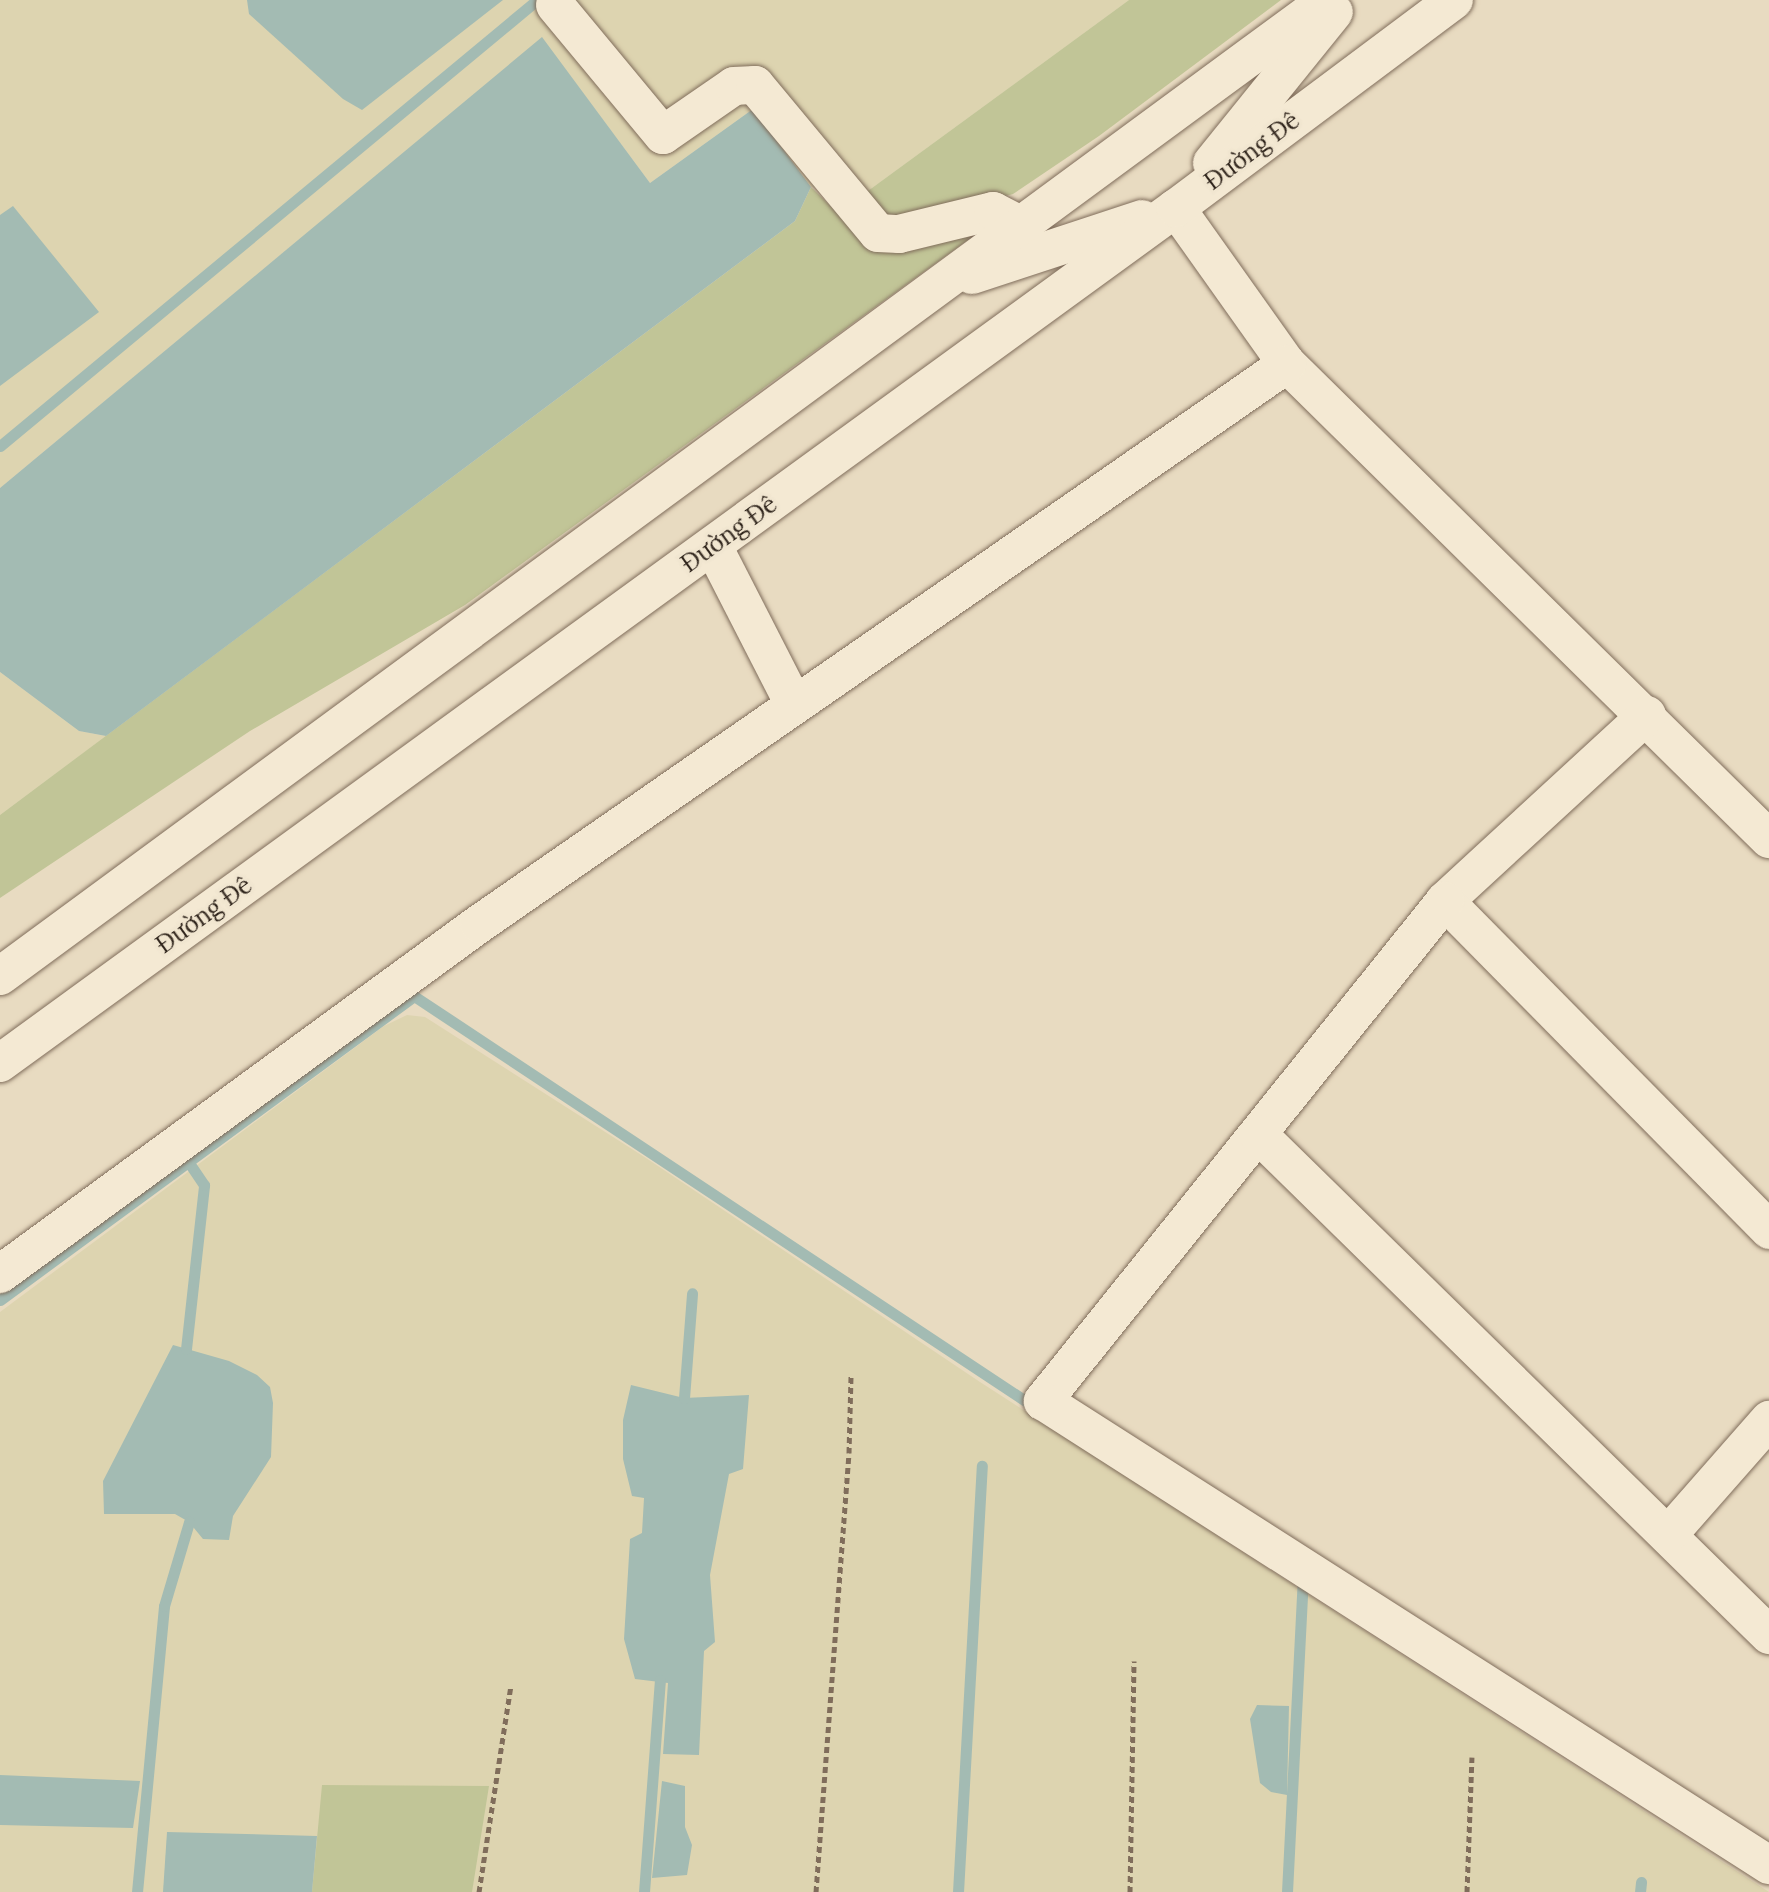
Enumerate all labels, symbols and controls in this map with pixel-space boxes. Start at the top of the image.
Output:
street label: Đường Đê [1199,106,1305,196]
street label: Đường Đê [676,490,782,578]
street label: Đường Đê [151,871,257,959]

